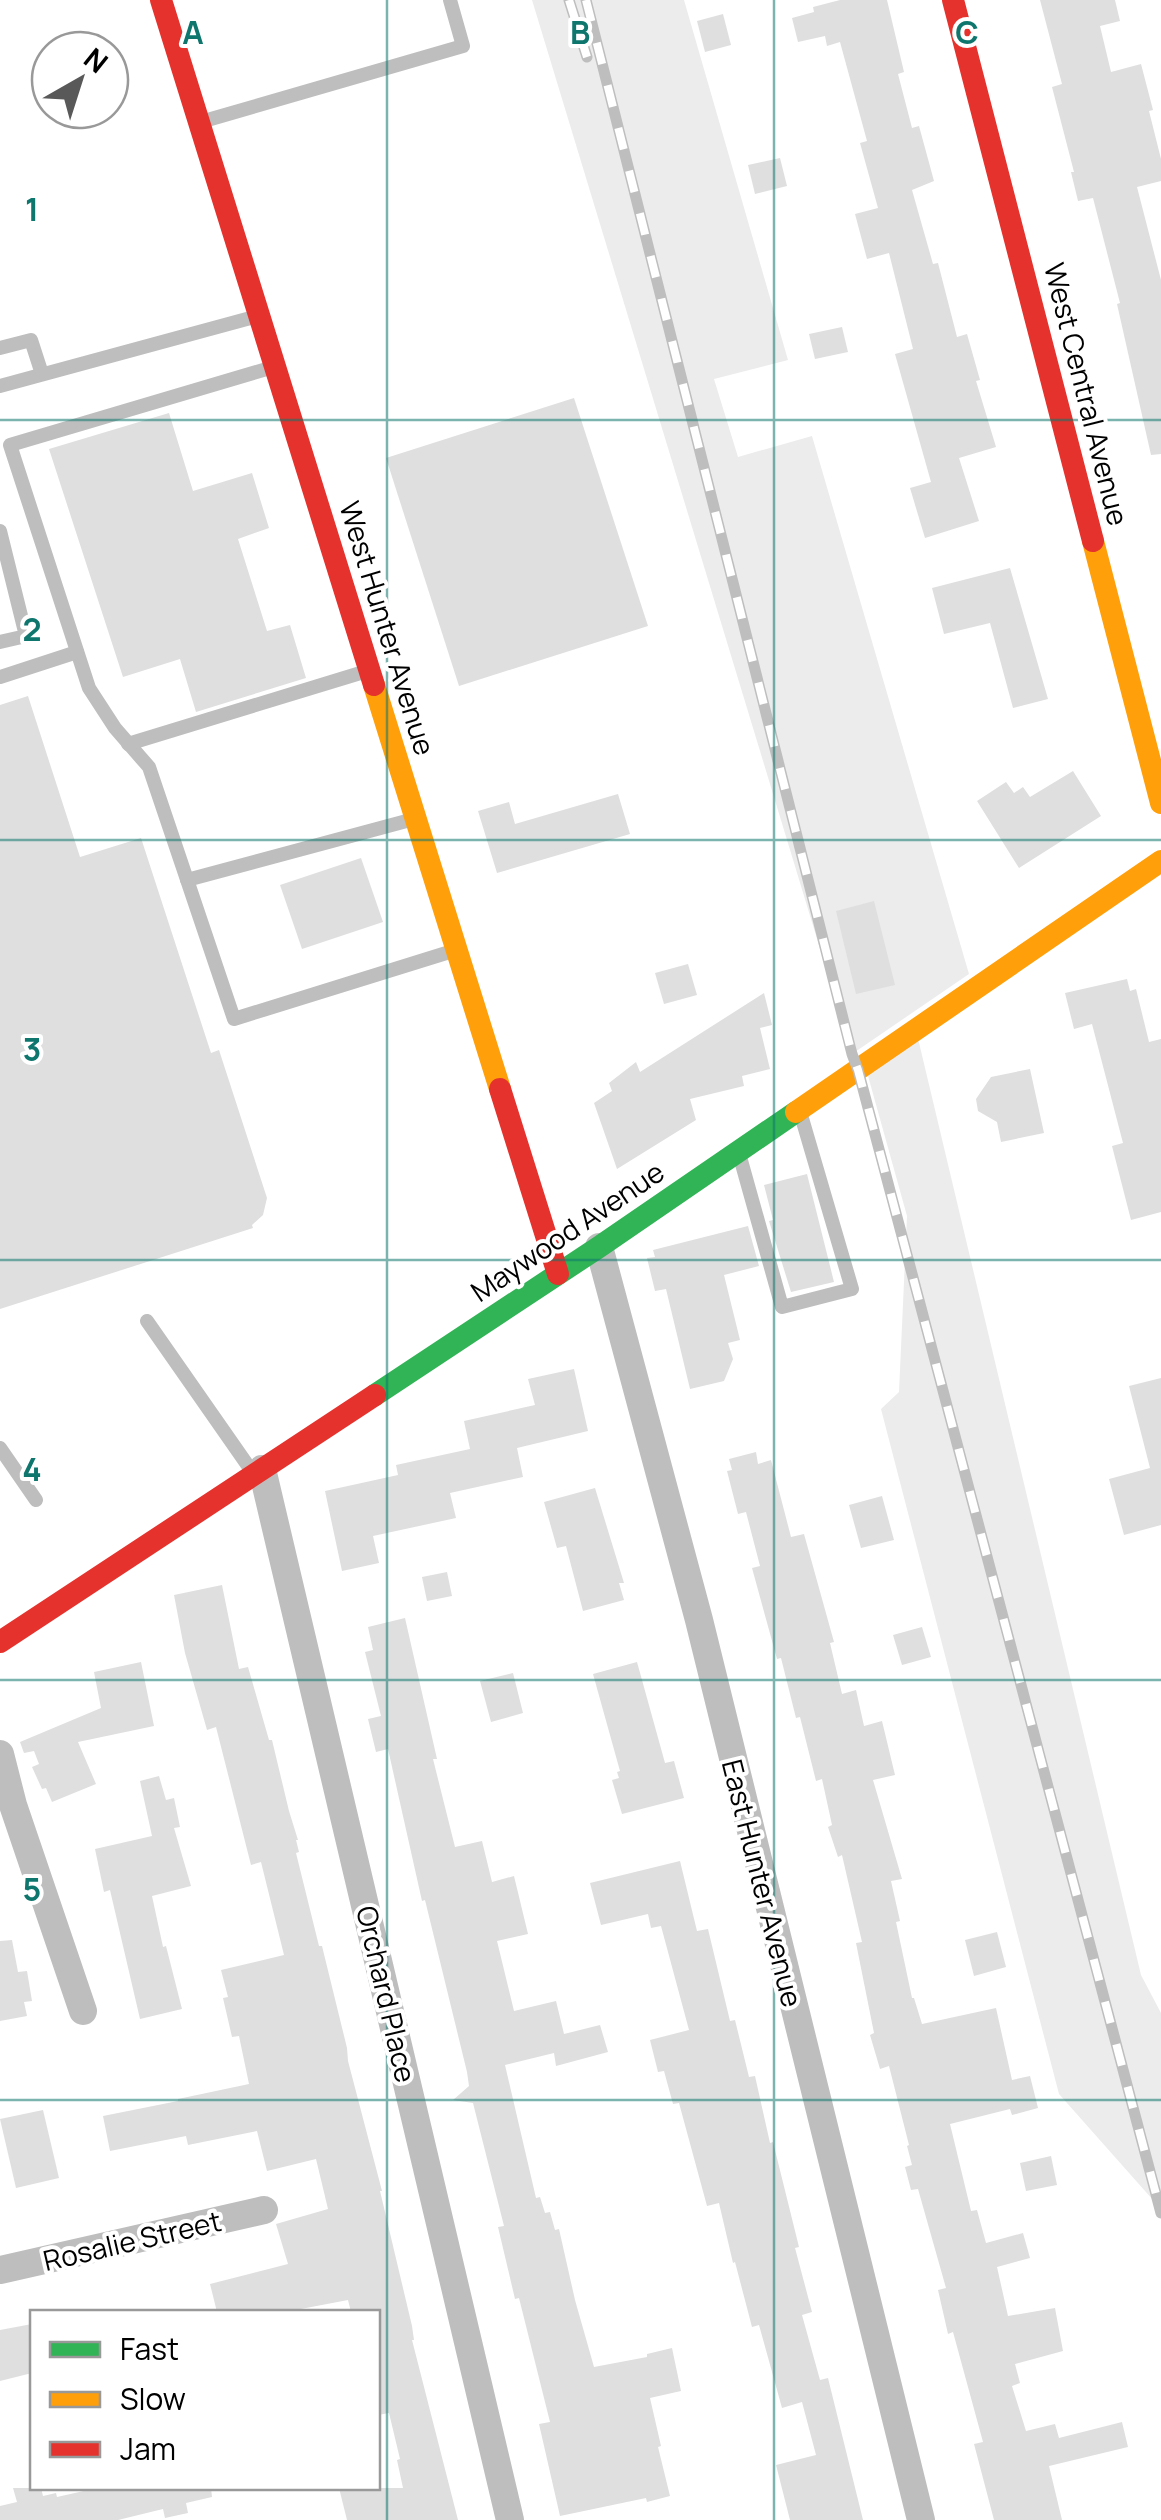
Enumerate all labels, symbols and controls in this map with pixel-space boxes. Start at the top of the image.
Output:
text: A [182,10,204,54]
text: B [570,10,590,54]
text: C [955,10,979,54]
north arrow [30,30,130,130]
text: N [77,39,116,81]
text: 1 [25,187,39,231]
street label: West Central Avenue [1036,259,1138,529]
street label: West Hunter Avenue [331,496,445,760]
text: 2 [22,607,42,651]
text: 3 [23,1027,41,1071]
street label: Maywood Avenue [463,1152,671,1310]
text: 4 [22,1447,42,1491]
street label: East Hunter Avenue [714,1755,812,2011]
text: 5 [23,1867,41,1911]
street label: Orchard Place [348,1902,426,2086]
street label: Rosalie Street [39,2201,225,2279]
legend [30,2310,380,2490]
text: Fast [120,2328,179,2369]
text: Slow [120,2378,186,2419]
text: Jam [120,2428,176,2469]

